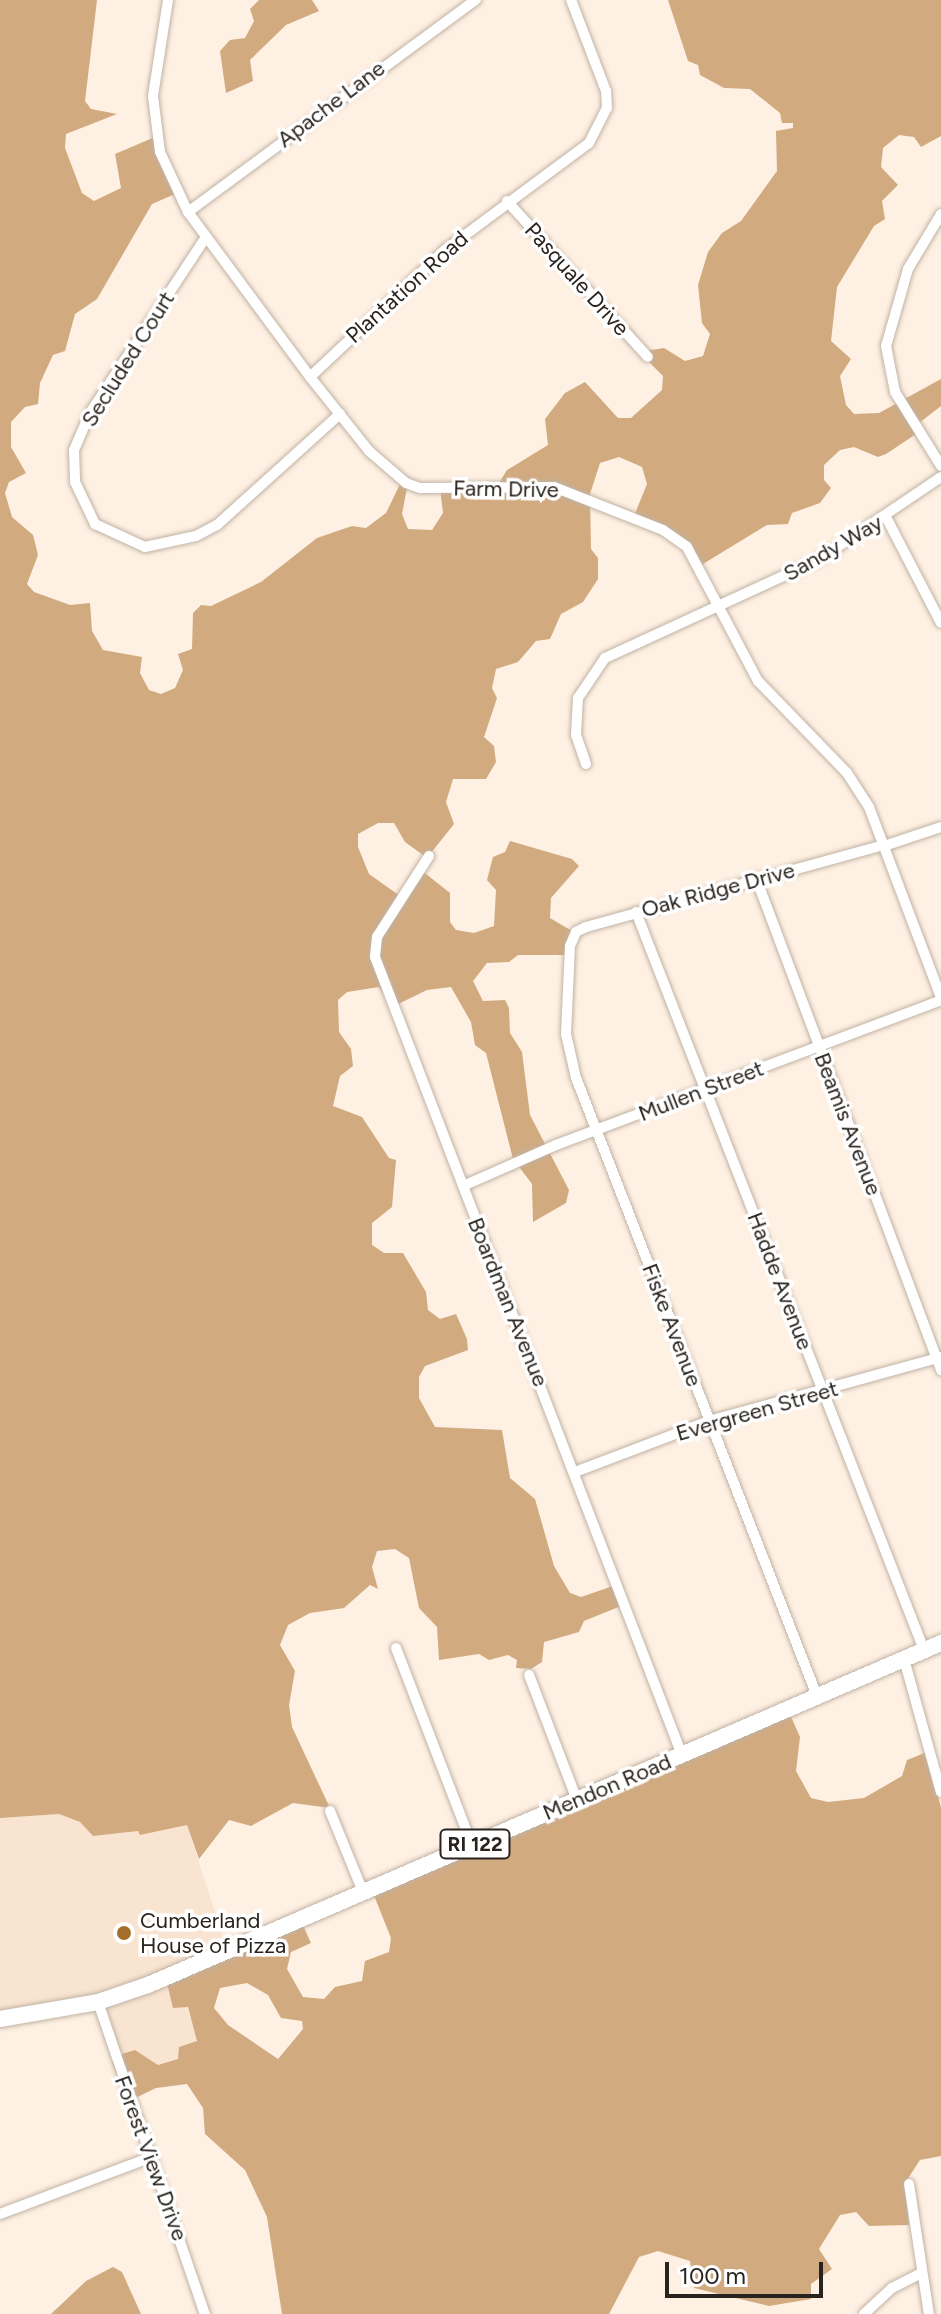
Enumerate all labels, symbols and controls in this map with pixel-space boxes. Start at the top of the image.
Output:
street label: Apache Lane [272,55,390,153]
street label: Pasquale Drive [519,217,635,341]
street label: Plantation Road [341,225,473,349]
street label: Secluded Court [76,287,180,431]
street label: Farm Drive [453,475,559,503]
street label: Sandy Way [779,509,887,587]
street label: Oak Ridge Drive [639,857,797,923]
street label: Beamis Avenue [809,1049,887,1199]
street label: Mullen Street [635,1055,767,1127]
street label: Hadde Avenue [742,1208,818,1354]
street label: Boardman Avenue [462,1214,554,1390]
street label: Fiske Avenue [636,1260,708,1390]
street label: Evergreen Street [673,1375,841,1447]
street label: Mendon Road [539,1748,675,1826]
road number: RI 122 [439,1828,511,1860]
place label: Cumberland House of Pizza [140,1907,286,1958]
marker: Cumberland House of Pizza [115,1924,133,1942]
street label: Forest View Drive [109,2072,193,2244]
scale bar [669,2246,827,2296]
text: 100 m [679,2261,746,2290]

